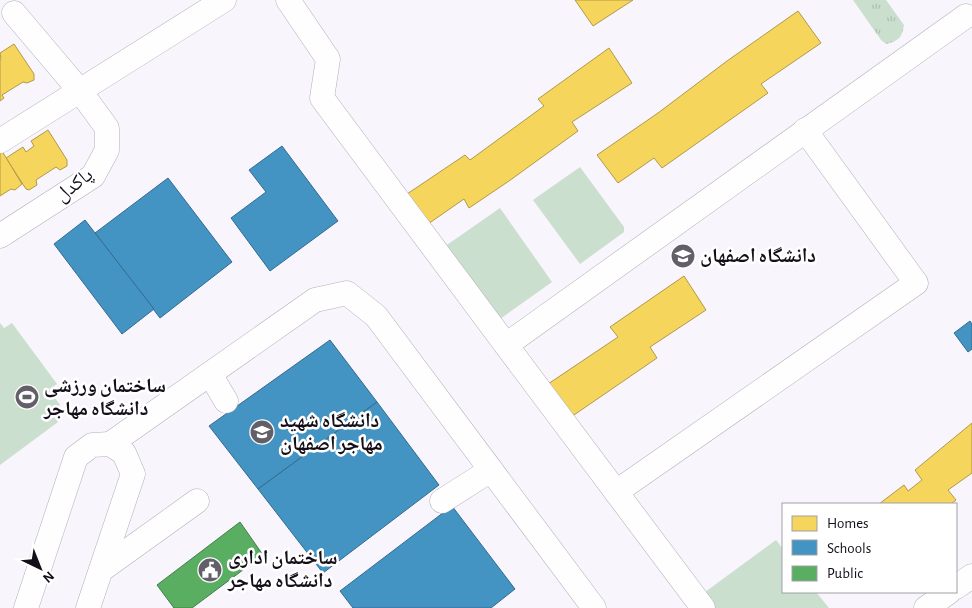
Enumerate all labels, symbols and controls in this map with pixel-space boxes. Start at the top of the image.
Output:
street label: پاکدل [51,164,97,207]
school or university icon: دانشگاه اصفهان [670,243,696,269]
place label: دانشگاه اصفهان [700,246,816,267]
place label: ساختمان ورزشی دانشگاه مهاجر [43,376,166,420]
sports icon: ساختمان ورزشی دانشگاه مهاجر [14,384,40,410]
place label: دانشگاه شهید مهاجر اصفهان [280,411,383,455]
school or university icon: دانشگاه شهید مهاجر اصفهان [249,419,275,445]
legend [782,503,957,593]
text: Homes [827,516,869,531]
text: Schools [827,541,871,556]
north arrow [15,543,65,593]
place label: ساختمان اداری دانشگاه مهاجر [227,548,337,592]
public building icon: ساختمان اداری دانشگاه مهاجر [197,557,223,583]
text: Public [827,566,863,581]
text: N [40,568,57,585]

